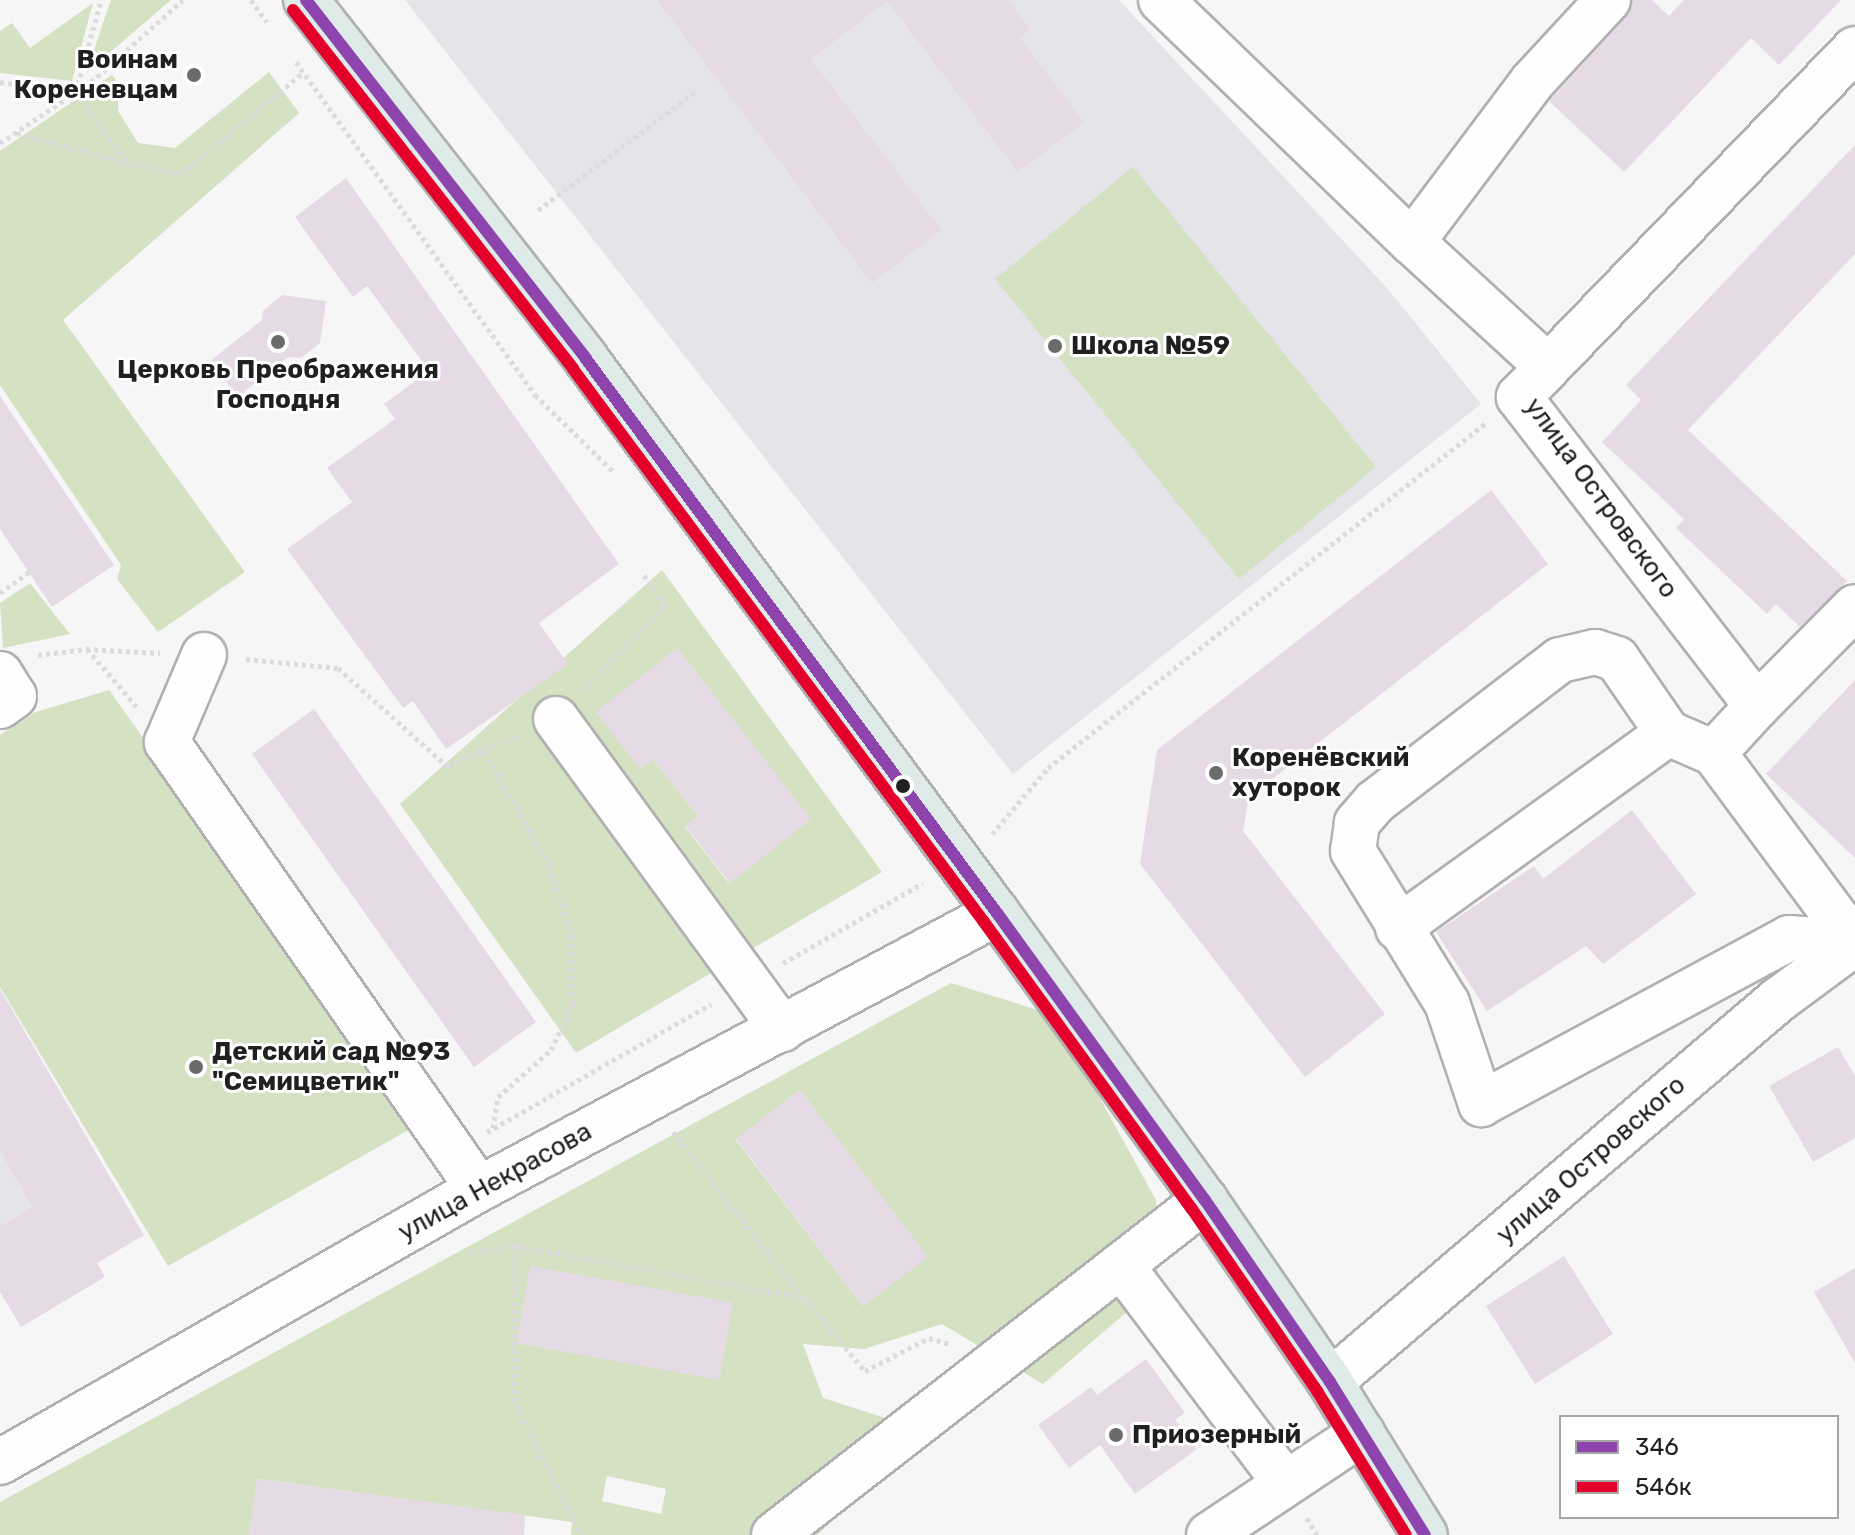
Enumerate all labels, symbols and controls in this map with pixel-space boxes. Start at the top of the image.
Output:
place label: Воинам Кореневцам [14,44,178,106]
marker: Воинам Кореневцам [185,66,203,84]
place label: Школа №59 [1071,330,1230,362]
marker: Церковь Преображения Господня [269,333,287,351]
marker: Школа №59 [1046,337,1064,355]
place label: Церковь Преображения Господня [117,354,439,416]
street label: улица Островского [1518,392,1684,604]
place label: Коренёвский хуторок [1232,742,1409,804]
marker: Коренёвский хуторок [1207,764,1225,782]
unlabelled marker [895,778,911,794]
place label: Детский сад №93 "Семицветик" [212,1036,450,1098]
marker: Детский сад №93 "Семицветик" [187,1058,205,1076]
street label: улица Островского [1490,1070,1692,1250]
street label: улица Некрасова [393,1116,597,1248]
legend [1559,1415,1839,1519]
place label: Приозерный [1132,1419,1301,1451]
marker: Приозерный [1107,1426,1125,1444]
text: 346 [1635,1433,1679,1461]
text: 546к [1635,1473,1692,1501]

